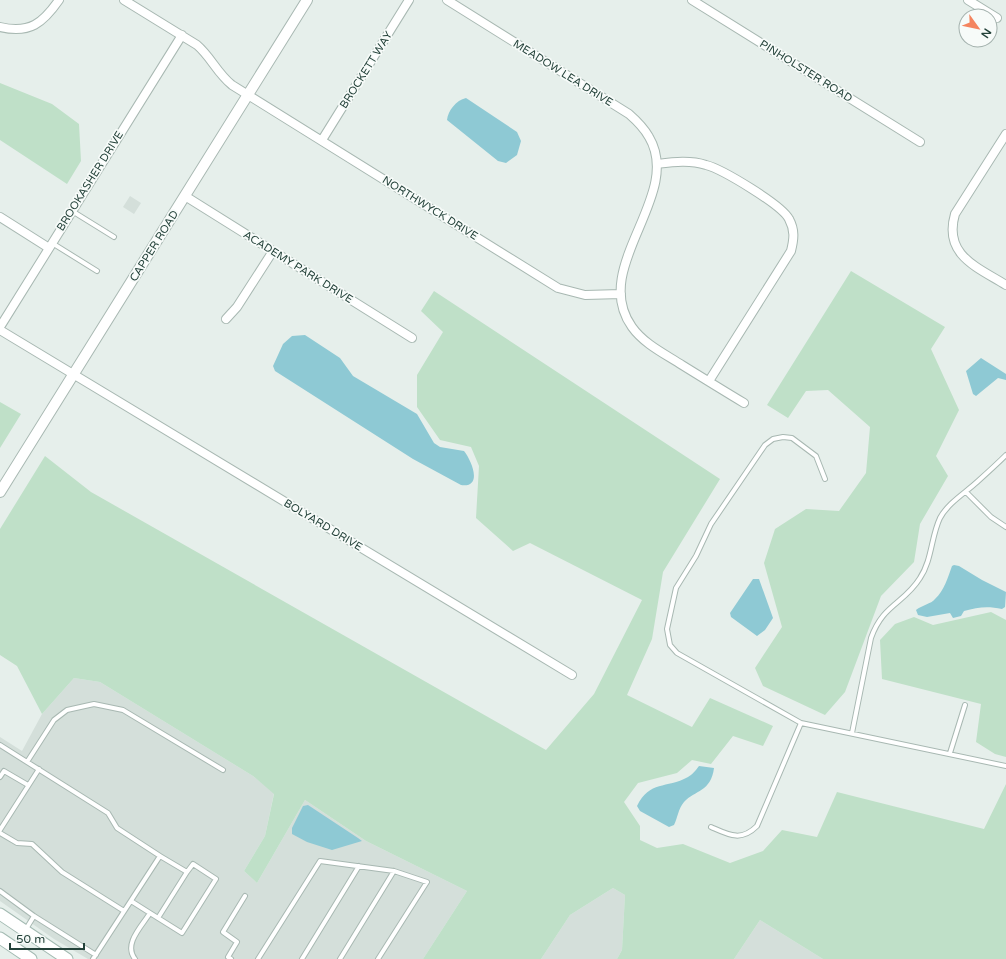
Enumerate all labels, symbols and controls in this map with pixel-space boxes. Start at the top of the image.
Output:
north arrow [958,8,998,48]
text: N [978,26,994,40]
street label: BROCKETT WAY [337,29,395,111]
street label: MEADOW LEA DRIVE [511,37,615,109]
street label: PINHOLSTER ROAD [757,37,855,105]
street label: BROOKASHER DRIVE [54,129,126,233]
street label: NORTHWYCK DRIVE [380,173,480,243]
street label: CAPPER ROAD [127,208,181,284]
street label: ACADEMY PARK DRIVE [241,228,355,306]
street label: BOLYARD DRIVE [281,496,365,554]
scale bar [10,925,84,951]
text: 50 m [16,932,45,946]

